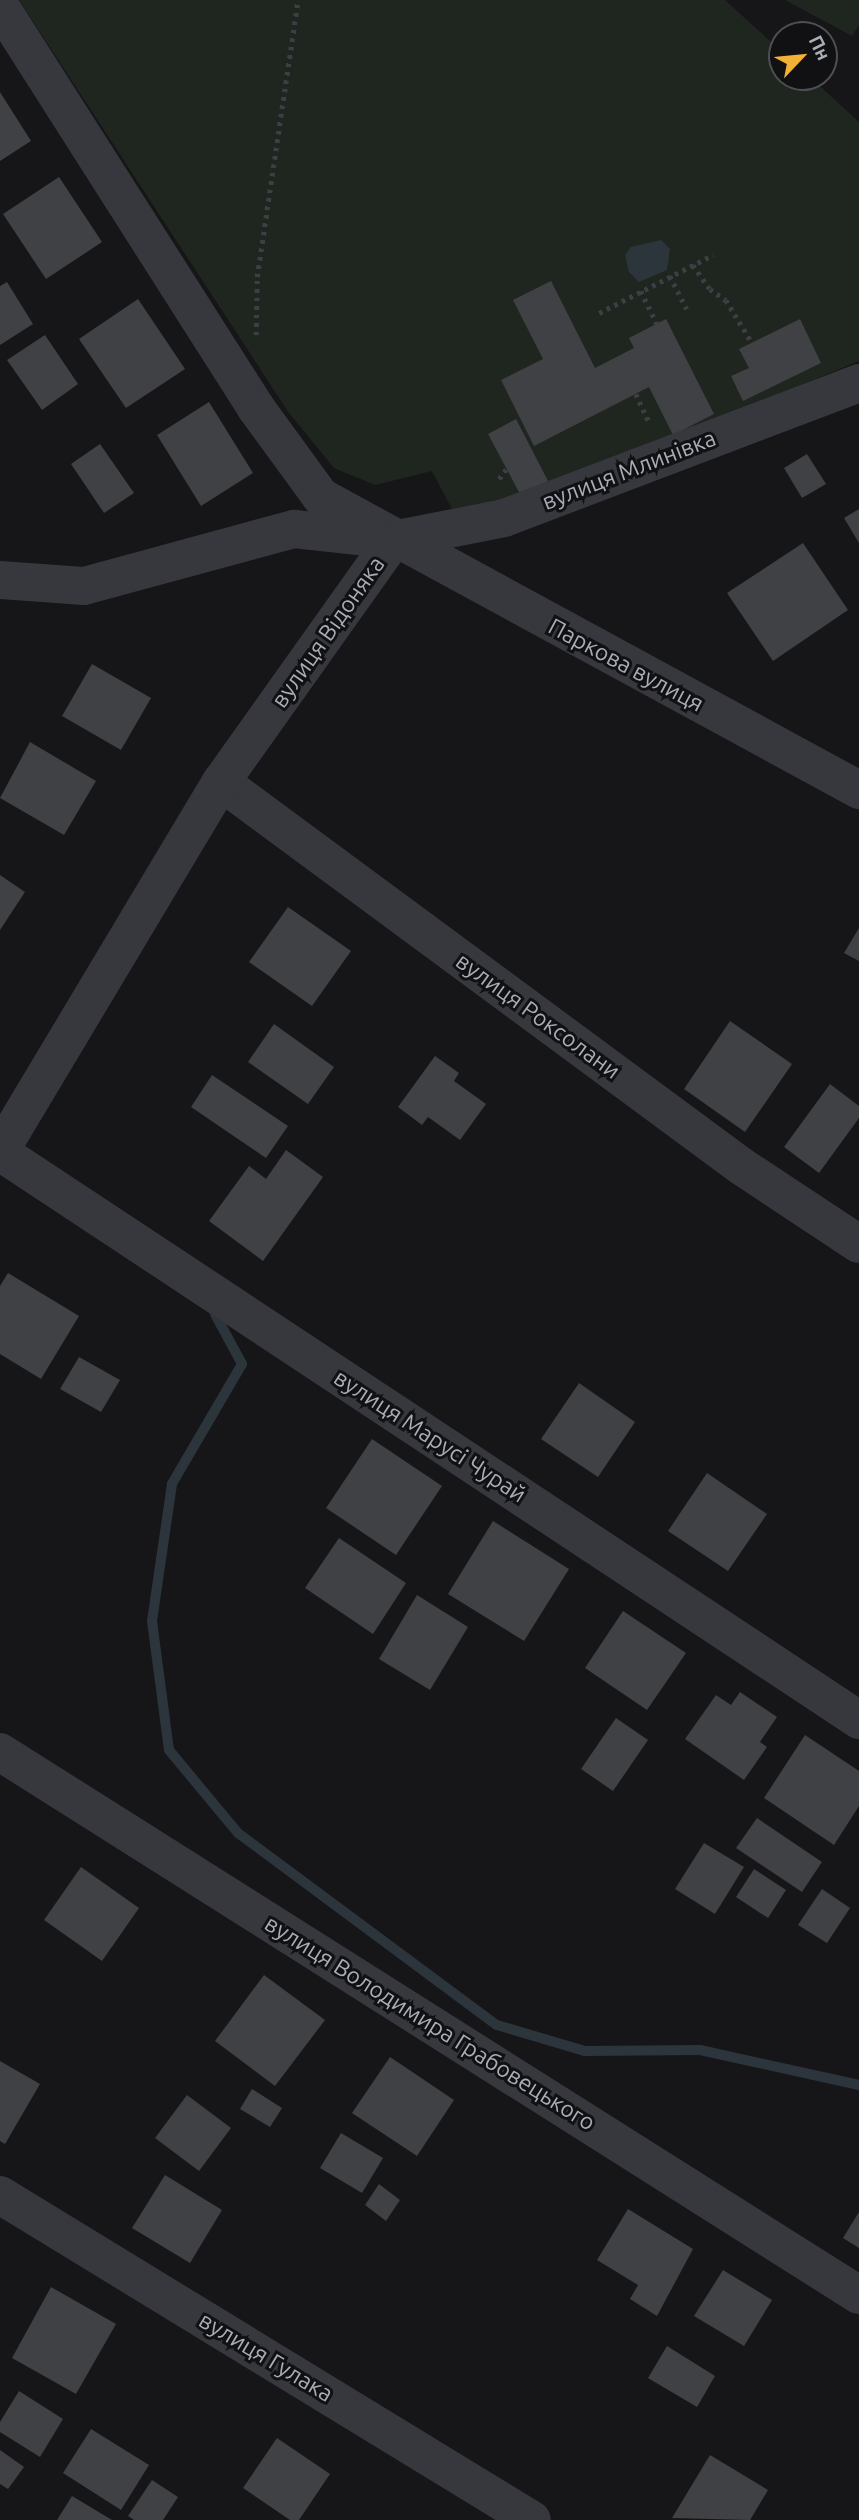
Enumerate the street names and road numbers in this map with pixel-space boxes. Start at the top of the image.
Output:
street label: вулиця Млинівка [538,424,720,516]
street label: вулиця Відоняка [266,551,390,713]
street label: Паркова вулиця [544,612,708,718]
street label: вулиця Роксолани [450,947,626,1085]
street label: вулиця Марусі Чурай [329,1364,531,1508]
street label: вулиця Володимира Грабовецького [260,1909,600,2137]
street label: вулиця Гулака [194,2306,338,2408]

